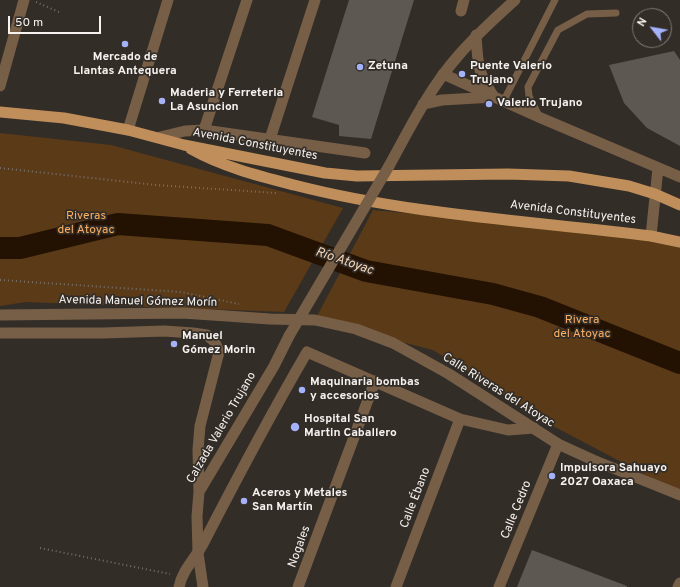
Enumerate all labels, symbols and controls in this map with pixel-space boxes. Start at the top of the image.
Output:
scale bar [10,8,103,34]
north arrow [632,8,672,48]
text: 50 m [15,15,43,31]
text: N [635,15,651,29]
marker: Mercado de Llantas Antequera [120,39,130,49]
place label: Mercado de Llantas Antequera [73,51,177,79]
place label: Zetuna [368,60,408,74]
place label: Puente Valerio Trujano [470,60,552,88]
marker: Zetuna [355,62,365,72]
marker: Puente Valerio Trujano [457,69,467,79]
place label: Maderia y Ferreteria La Asuncion [170,87,283,115]
marker: Maderia y Ferreteria La Asuncion [157,96,167,106]
place label: Valerio Trujano [497,97,583,111]
marker: Valerio Trujano [484,99,494,109]
street label: Avenida Constituyentes [191,126,319,164]
street label: Avenida Constituyentes [509,198,637,228]
park label: Riveras del Atoyac [58,210,114,238]
water label: Río Atoyac [313,245,375,279]
street label: Avenida Manuel Gómez Morín [58,293,218,311]
park label: Rivera del Atoyac [554,314,610,342]
place label: Manuel Gómez Morin [182,330,255,358]
marker: Manuel Gómez Morin [169,339,179,349]
street label: Calle Riveras del Atoyac [439,351,557,431]
street label: Calzada Valerio Trujano [184,370,260,486]
place label: Maquinaria bombas y accesorios [310,376,420,404]
marker: Maquinaria bombas y accesorios [297,385,307,395]
place label: Hospital San Martin Caballero [304,413,397,441]
marker: Hospital San Martin Caballero [289,421,301,433]
place label: Impulsora Sahuayo 2027 Oaxaca [560,462,667,490]
street label: Calle Ébano [398,466,434,530]
marker: Impulsora Sahuayo 2027 Oaxaca [547,471,557,481]
street label: Calle Cedro [499,479,535,541]
place label: Aceros y Metales San Martín [252,487,347,515]
marker: Aceros y Metales San Martín [239,496,249,506]
street label: Nogales [286,524,314,570]

